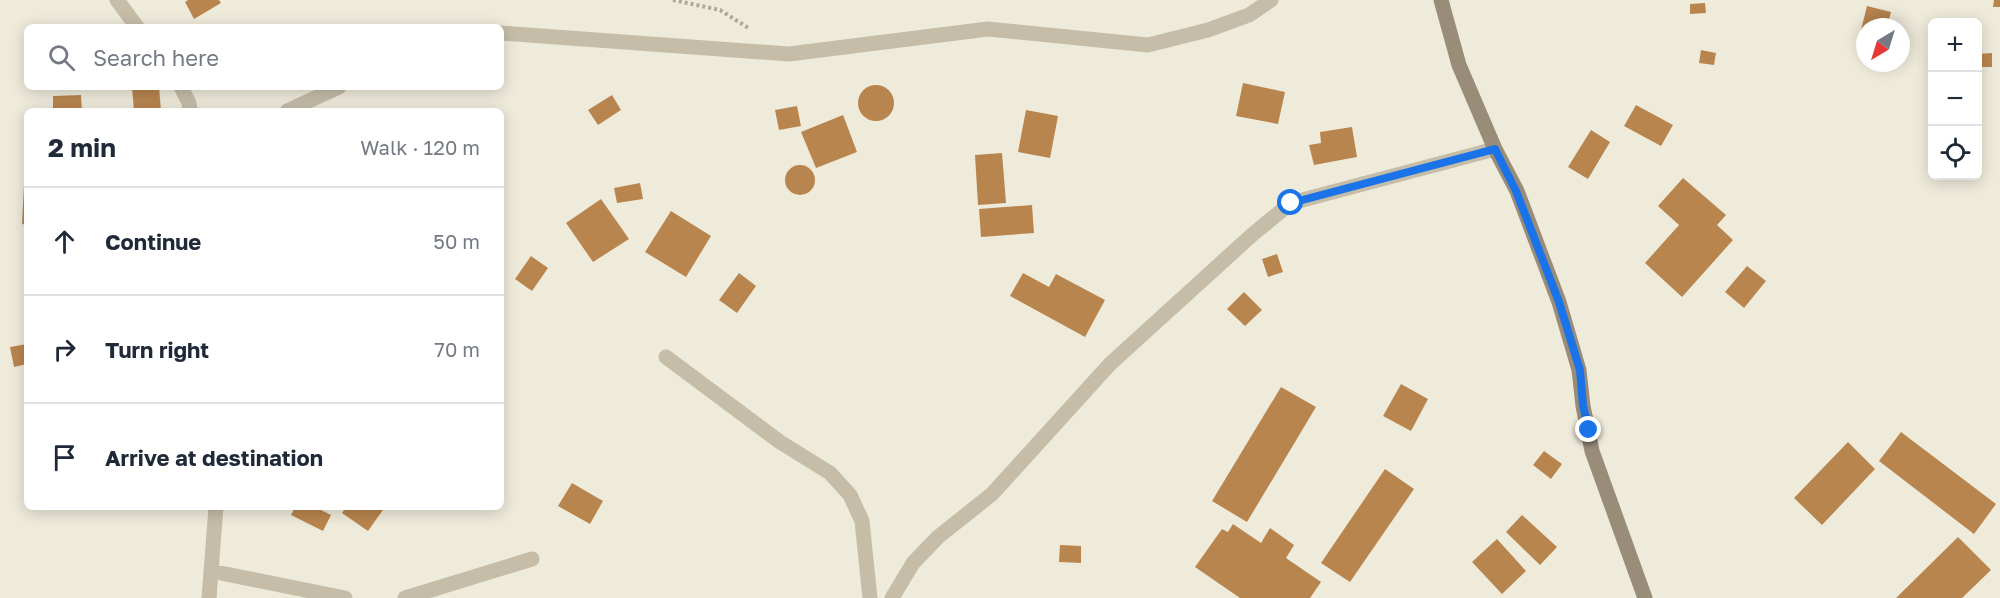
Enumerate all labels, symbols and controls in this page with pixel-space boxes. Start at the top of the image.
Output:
north arrow [1856,18,1910,72]
map controls [1928,18,1982,180]
button: + [1928,18,1982,72]
search box [24,24,504,90]
icon: search [45,41,78,74]
text: Search here [93,44,219,71]
button: − [1928,72,1982,126]
button: locate [1928,126,1982,180]
text: 2 min [48,132,116,163]
text: Walk · 120 m [360,135,480,159]
route start [1277,189,1303,215]
icon: ahead [48,225,81,258]
text: Continue [105,228,201,255]
text: 50 m [433,229,480,253]
icon: right [48,333,81,366]
text: Turn right [105,336,209,363]
text: 70 m [434,337,480,361]
route end [1575,416,1601,442]
icon: arrive [48,441,81,474]
text: Arrive at destination [105,444,323,471]

